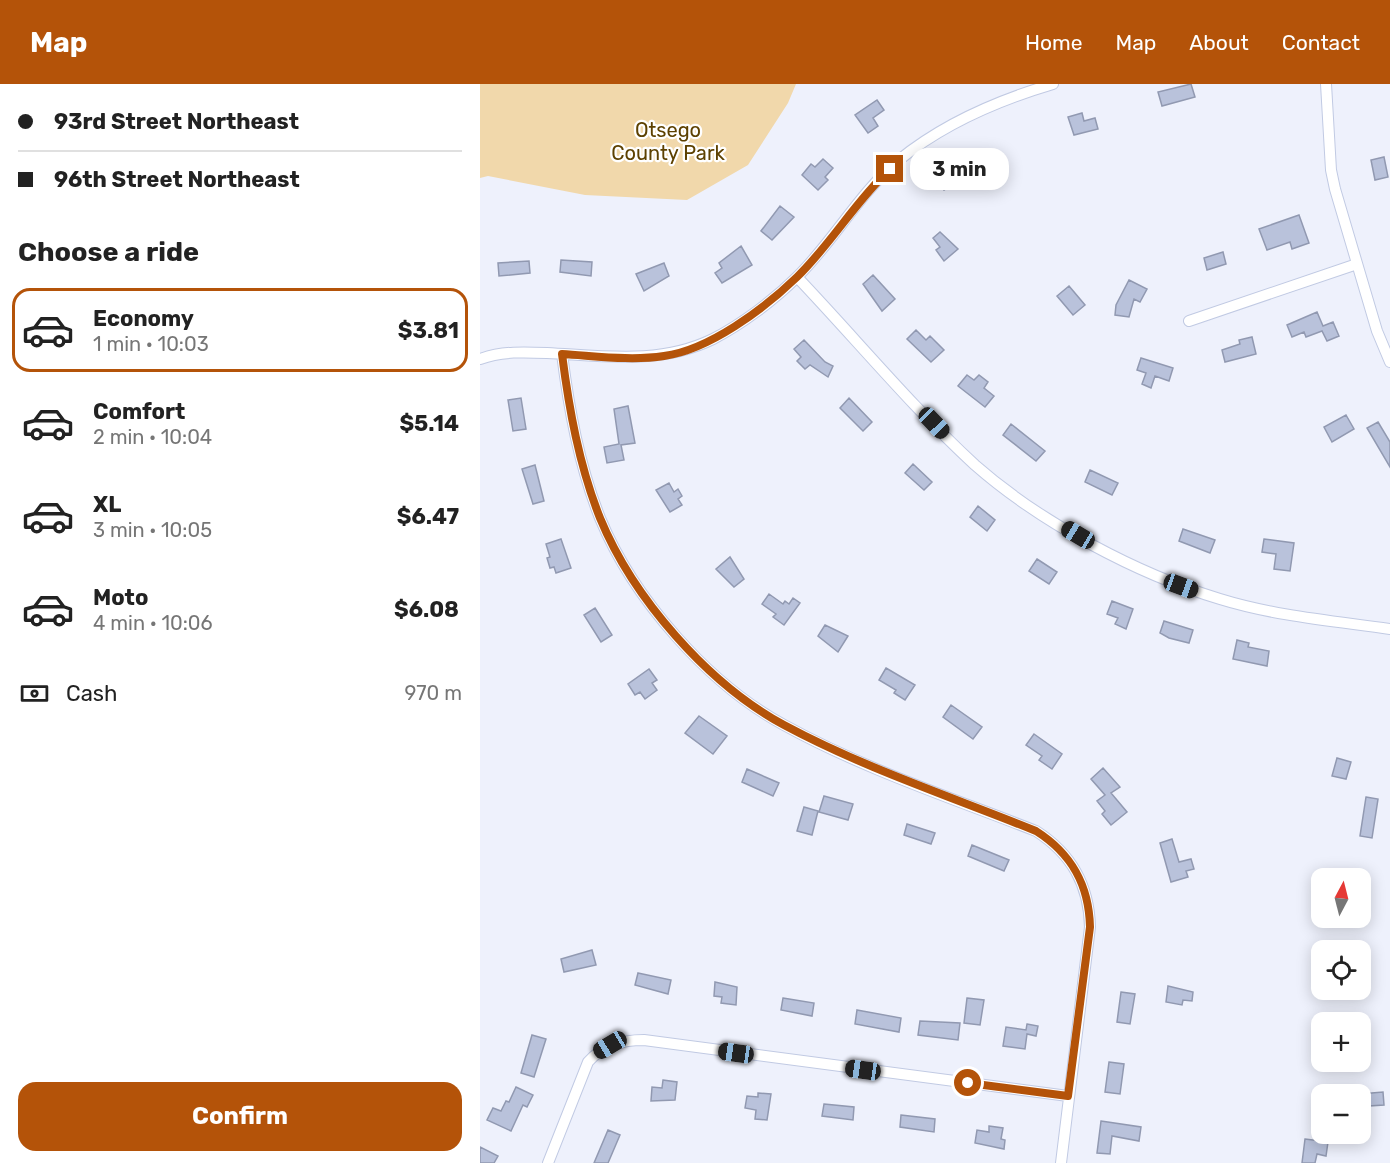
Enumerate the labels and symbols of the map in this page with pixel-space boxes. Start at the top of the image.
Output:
park label: Otsego County Park [611,118,726,165]
callout: 3 min [911,148,1010,190]
route end [876,155,903,182]
car [915,404,953,442]
car [1058,518,1098,552]
car [1161,571,1201,601]
north arrow [1311,868,1371,928]
car [590,1028,630,1062]
car [717,1042,755,1064]
car [844,1059,882,1081]
route start [954,1069,981,1096]

